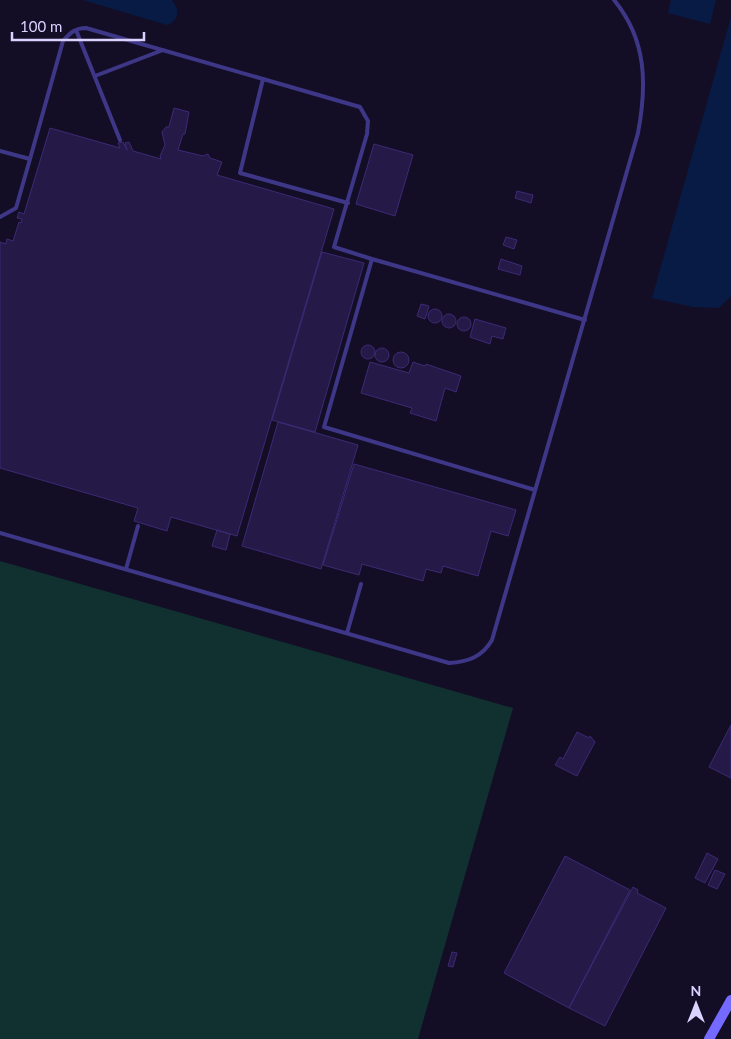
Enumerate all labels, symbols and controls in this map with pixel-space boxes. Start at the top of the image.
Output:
scale bar [12,10,145,42]
text: 100 m [20,17,62,35]
north arrow [671,979,721,1029]
text: N [691,982,701,999]

